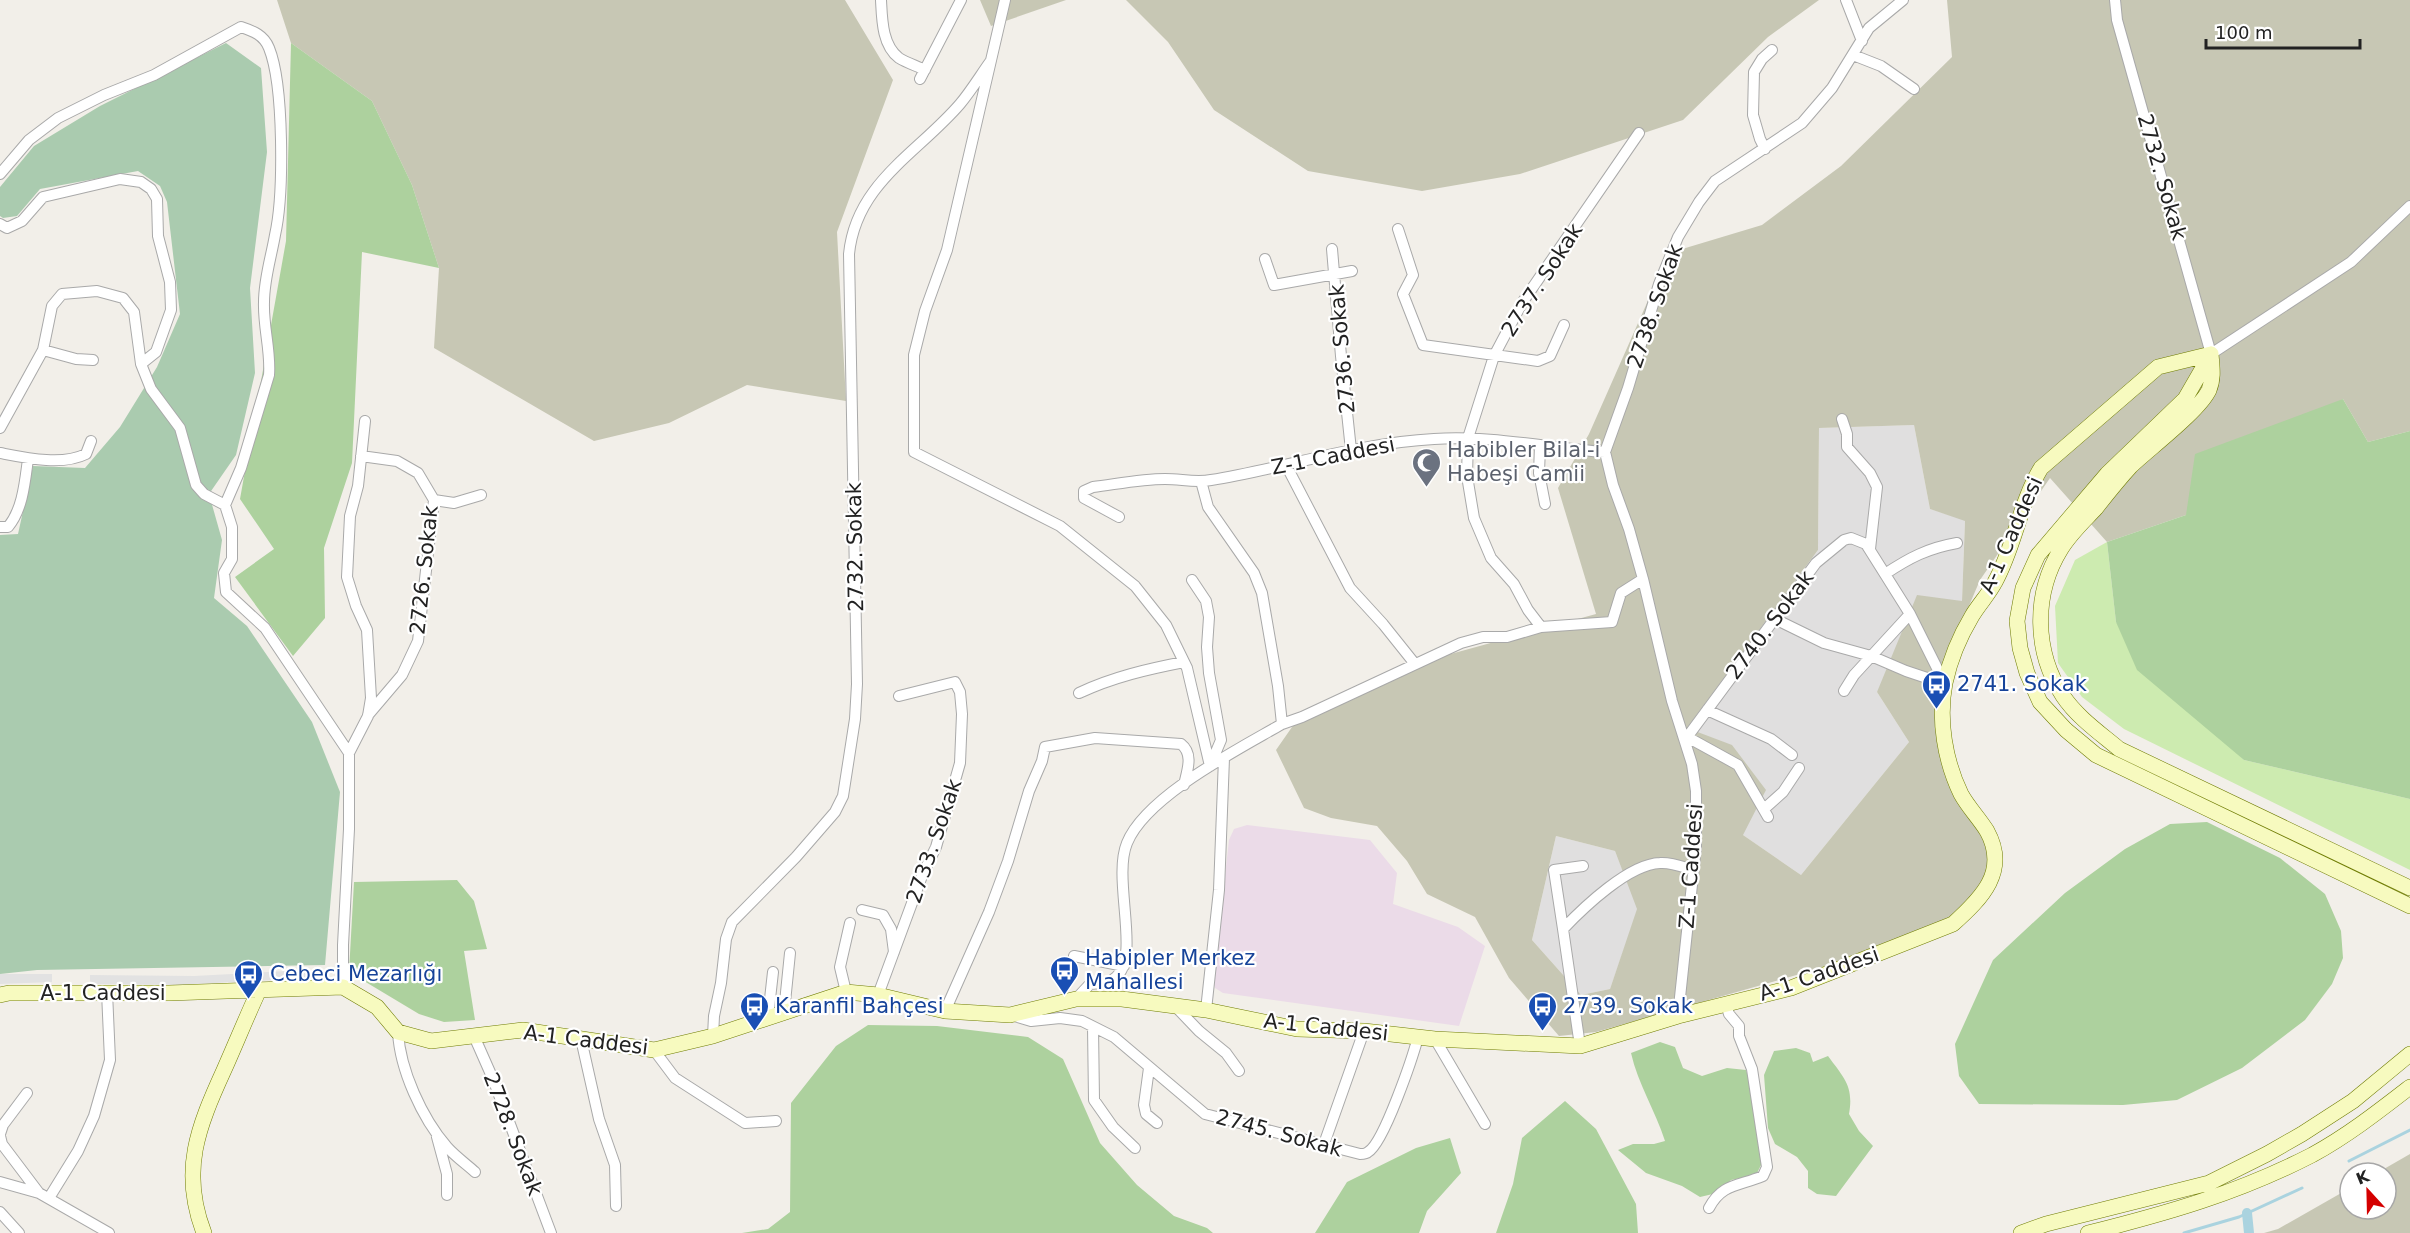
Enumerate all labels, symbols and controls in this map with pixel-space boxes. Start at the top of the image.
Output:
scale bar [2206,12,2360,50]
text: 100 m [2215,22,2273,43]
street label: 2732. Sokak [2133,111,2192,243]
street label: 2737. Sokak [1497,218,1588,341]
street label: 2738. Sokak [1623,240,1688,371]
street label: 2736. Sokak [1324,282,1360,415]
street label: Z-1 Caddesi [1269,432,1397,480]
place label: Habibler Bilal-i Habeşi Camii [1447,438,1600,486]
mosque icon: Habibler Bilal-i Habeşi Camii [1410,446,1442,488]
street label: A-1 Caddesi [1975,473,2047,597]
street label: 2732. Sokak [842,481,868,612]
street label: 2726. Sokak [405,503,443,636]
street label: 2740. Sokak [1721,565,1819,684]
bus stop icon: 2741. Sokak [1920,668,1952,710]
place label: 2741. Sokak [1957,672,2088,696]
street label: 2733. Sokak [902,775,967,906]
street label: Z-1 Caddesi [1675,803,1707,929]
street label: A-1 Caddesi [1756,942,1882,1006]
place label: Habipler Merkez Mahallesi [1085,946,1255,994]
bus stop icon: Habipler Merkez Mahallesi [1048,954,1080,996]
bus stop icon: Cebeci Mezarlığı [233,958,265,1000]
place label: Cebeci Mezarlığı [270,962,442,986]
street label: A-1 Caddesi [40,981,166,1005]
bus stop icon: Karanfil Bahçesi [738,990,770,1032]
bus stop icon: 2739. Sokak [1526,990,1558,1032]
place label: Karanfil Bahçesi [775,994,944,1018]
place label: 2739. Sokak [1563,994,1694,1018]
street label: A-1 Caddesi [1262,1009,1390,1045]
street label: A-1 Caddesi [522,1020,650,1060]
street label: 2728. Sokak [479,1069,548,1200]
street label: 2745. Sokak [1213,1105,1346,1162]
north arrow [2338,1161,2398,1221]
text: K [2353,1166,2372,1189]

